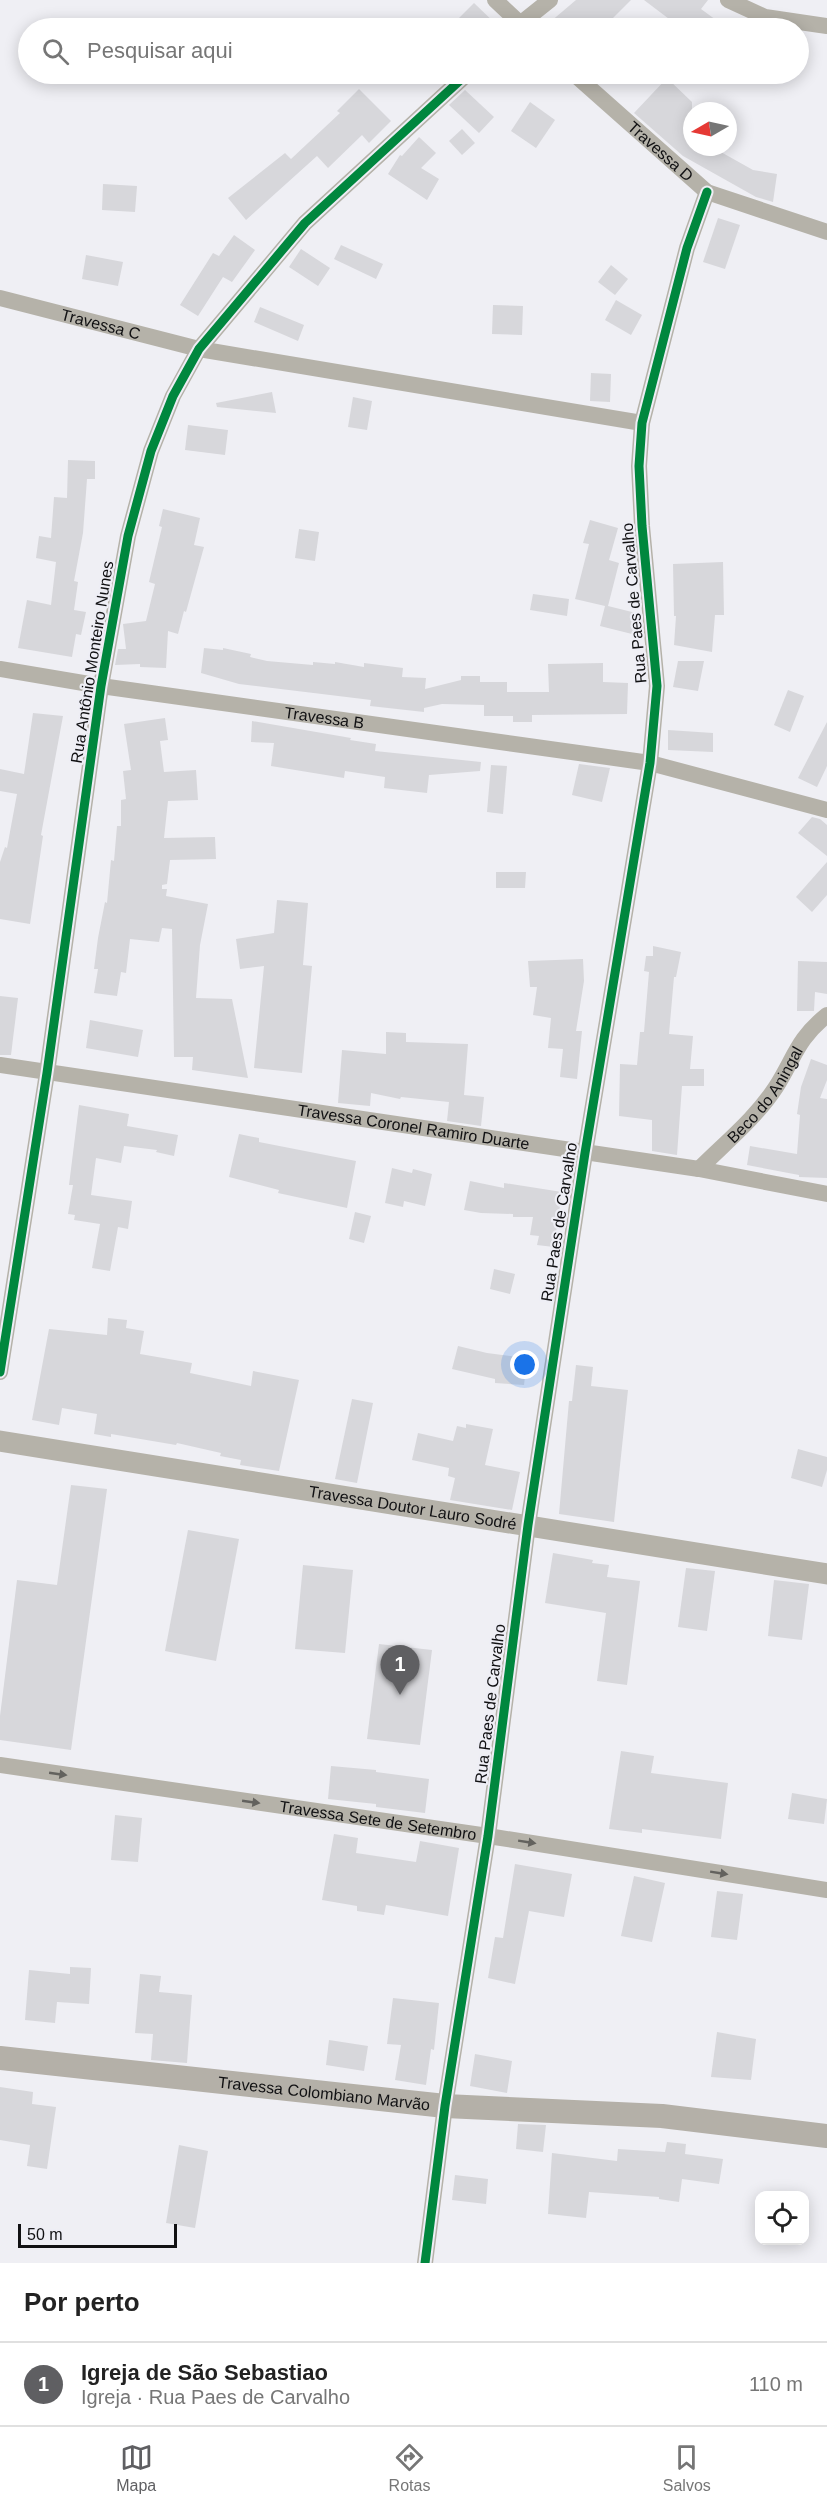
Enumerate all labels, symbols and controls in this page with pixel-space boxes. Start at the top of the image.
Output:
search box [18,18,809,84]
icon: search [39,35,72,68]
text: Pesquisar aqui [87,38,233,63]
north arrow [683,102,737,156]
street label: Travessa D [625,118,697,184]
street label: Travessa C [59,305,142,342]
street label: Rua Paes de Carvalho [619,522,649,684]
street label: Rua Antônio Monteiro Nunes [68,560,116,764]
street label: Travessa B [283,703,365,731]
street label: Beco do Aningal [724,1043,805,1146]
street label: Travessa Coronel Ramiro Duarte [296,1101,531,1152]
street label: Rua Paes de Carvalho [538,1141,580,1303]
your location [510,1350,539,1379]
street label: Travessa Doutor Lauro Sodré [308,1482,518,1532]
street label: Rua Paes de Carvalho [472,1623,508,1785]
pin: 1 [380,1646,420,1695]
one-way arrow [49,1769,68,1778]
one-way arrow [241,1797,260,1806]
street label: Travessa Sete de Setembro [278,1797,478,1843]
one-way arrow [518,1838,537,1847]
one-way arrow [710,1869,729,1878]
street label: Travessa Colombiano Marvão [217,2073,431,2113]
map controls [755,2191,809,2245]
button: locate [755,2191,809,2245]
scale bar [18,2221,177,2248]
text: 50 m [27,2226,63,2243]
text: Por perto [24,2287,140,2317]
text: Igreja de São Sebastiao [81,2360,328,2385]
text: 1 [38,2373,49,2395]
text: 110 m [749,2373,803,2395]
text: Igreja · Rua Paes de Carvalho [81,2386,350,2408]
tab: Mapa [116,2441,156,2495]
tab: Rotas [389,2441,430,2495]
tab: Salvos [663,2441,711,2495]

